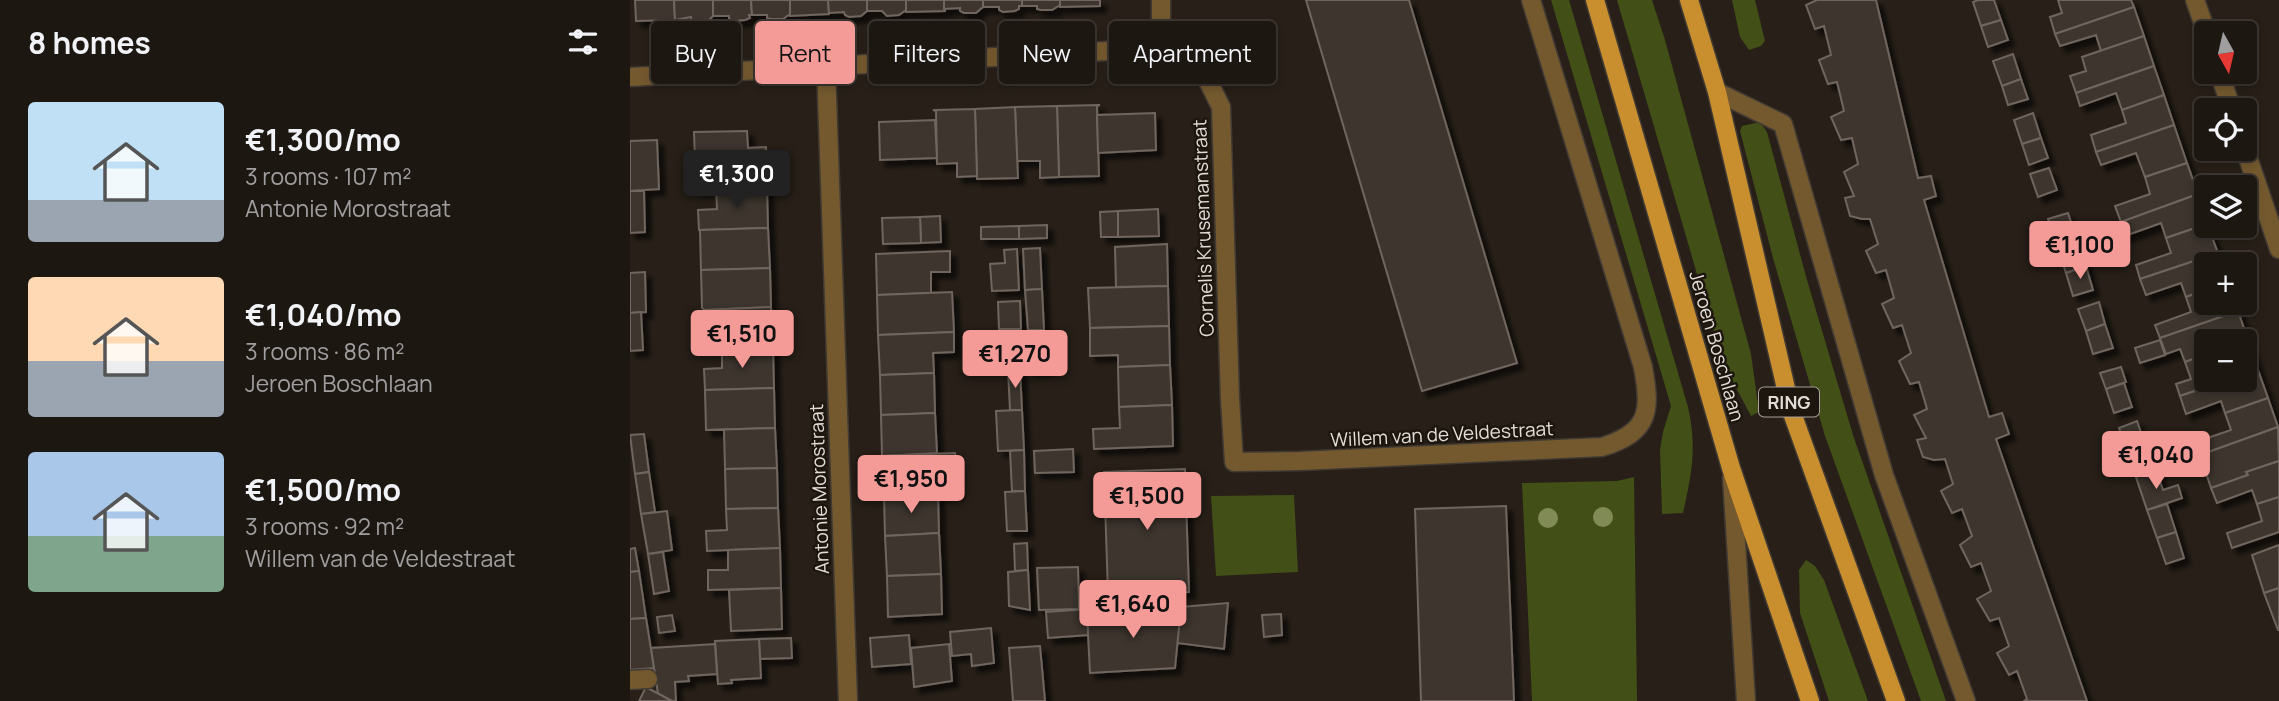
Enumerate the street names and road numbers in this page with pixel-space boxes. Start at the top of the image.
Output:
street label: Cornelis Krusemanstraat [1186,119,1220,337]
street label: Jeroen Boschlaan [1683,268,1751,424]
road number: RING [1759,388,1819,416]
street label: Antonie Morostraat [803,403,835,575]
street label: Willem van de Veldestraat [1330,415,1554,453]

